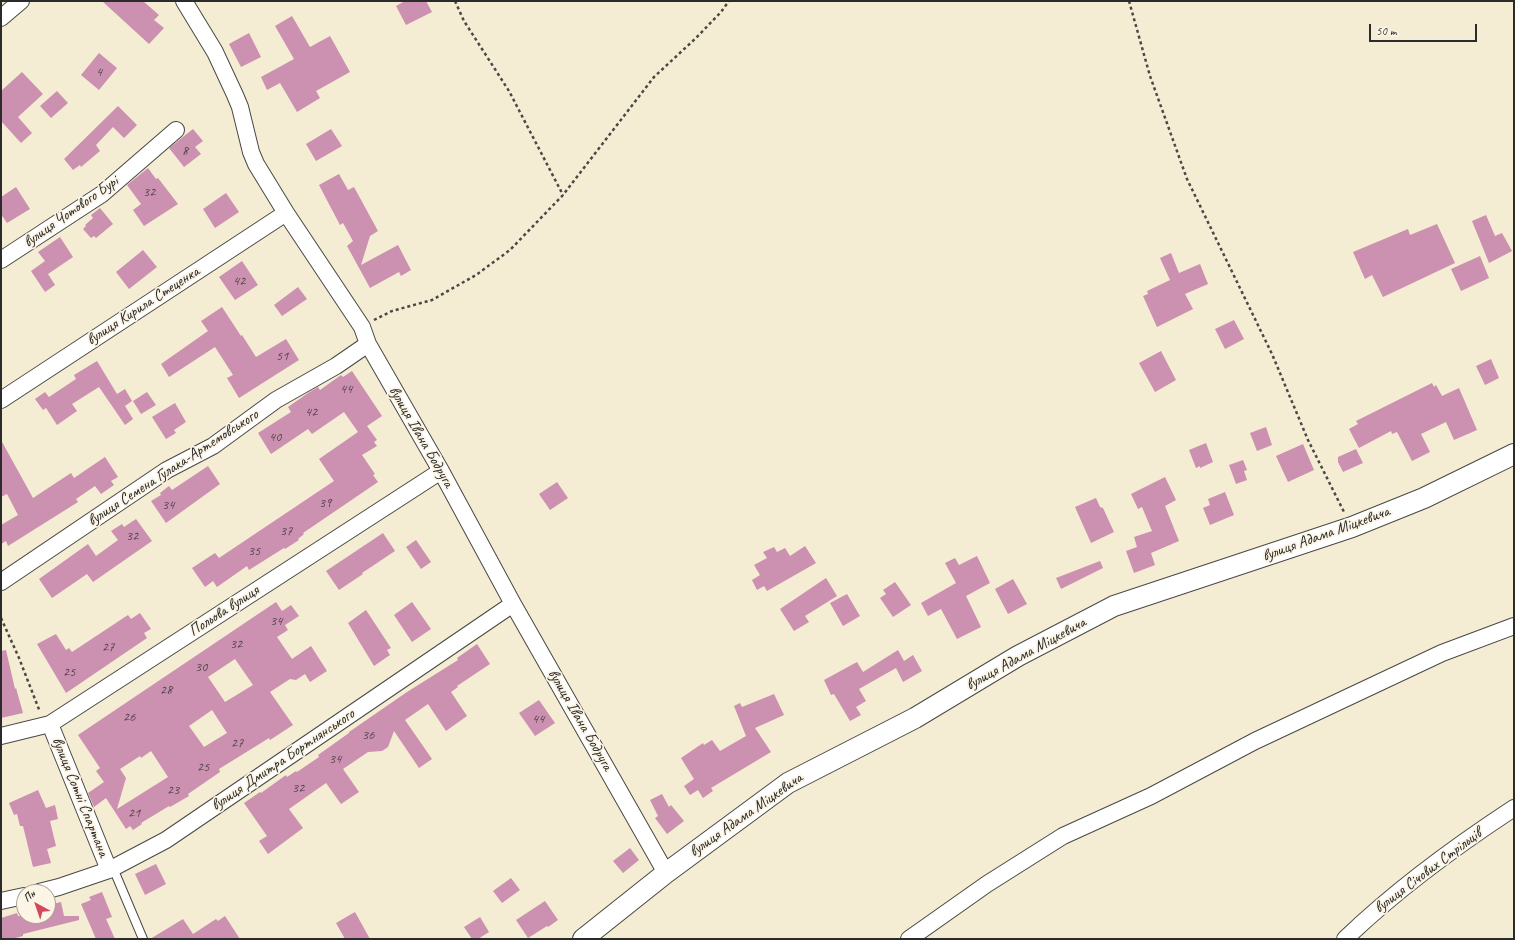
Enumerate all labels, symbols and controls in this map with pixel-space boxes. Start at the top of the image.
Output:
scale bar [1371,16,1479,42]
text: 50 m [1376,23,1396,39]
house number: 4 [96,64,102,80]
house number: 8 [182,143,188,159]
street label: вулиця Чотового Бурі [20,172,122,252]
house number: 32 [143,184,155,200]
street label: вулиця Кирила Стеценка [83,262,203,350]
house number: 42 [233,273,245,289]
house number: 51 [276,348,288,364]
house number: 44 [340,381,352,397]
street label: вулиця Івана Бодруга [384,383,458,491]
house number: 42 [305,404,317,420]
street label: вулиця Семена Гулака-Артемовського [84,405,262,531]
house number: 40 [269,429,281,445]
house number: 39 [319,495,331,511]
house number: 34 [162,497,174,513]
street label: вулиця Адама Міцкевича [1260,502,1392,566]
house number: 37 [280,523,292,539]
house number: 32 [126,528,138,544]
house number: 35 [248,543,260,559]
street label: Польова вулиця [185,581,263,641]
house number: 34 [270,613,282,629]
street label: вулиця Адама Міцкевича [963,613,1089,695]
house number: 32 [230,636,242,652]
house number: 27 [102,639,114,655]
house number: 30 [195,659,207,675]
house number: 25 [63,664,75,680]
street label: вулиця Івана Бодруга [543,666,617,774]
house number: 28 [160,682,172,698]
street label: вулиця Дмитра Бортнянського [207,705,359,815]
house number: 26 [123,709,135,725]
house number: 44 [532,711,544,727]
house number: 36 [362,727,374,743]
street label: вулиця Сотні Спартана [47,734,113,860]
house number: 27 [231,735,243,751]
house number: 34 [329,751,341,767]
house number: 25 [197,759,209,775]
street label: вулиця Адама Міцкевича [686,769,806,861]
house number: 32 [292,780,304,796]
house number: 23 [167,782,179,798]
house number: 21 [128,805,140,821]
street label: вулиця Січових Стрільців [1370,824,1486,918]
north arrow [16,884,56,924]
text: Пн [20,887,38,905]

